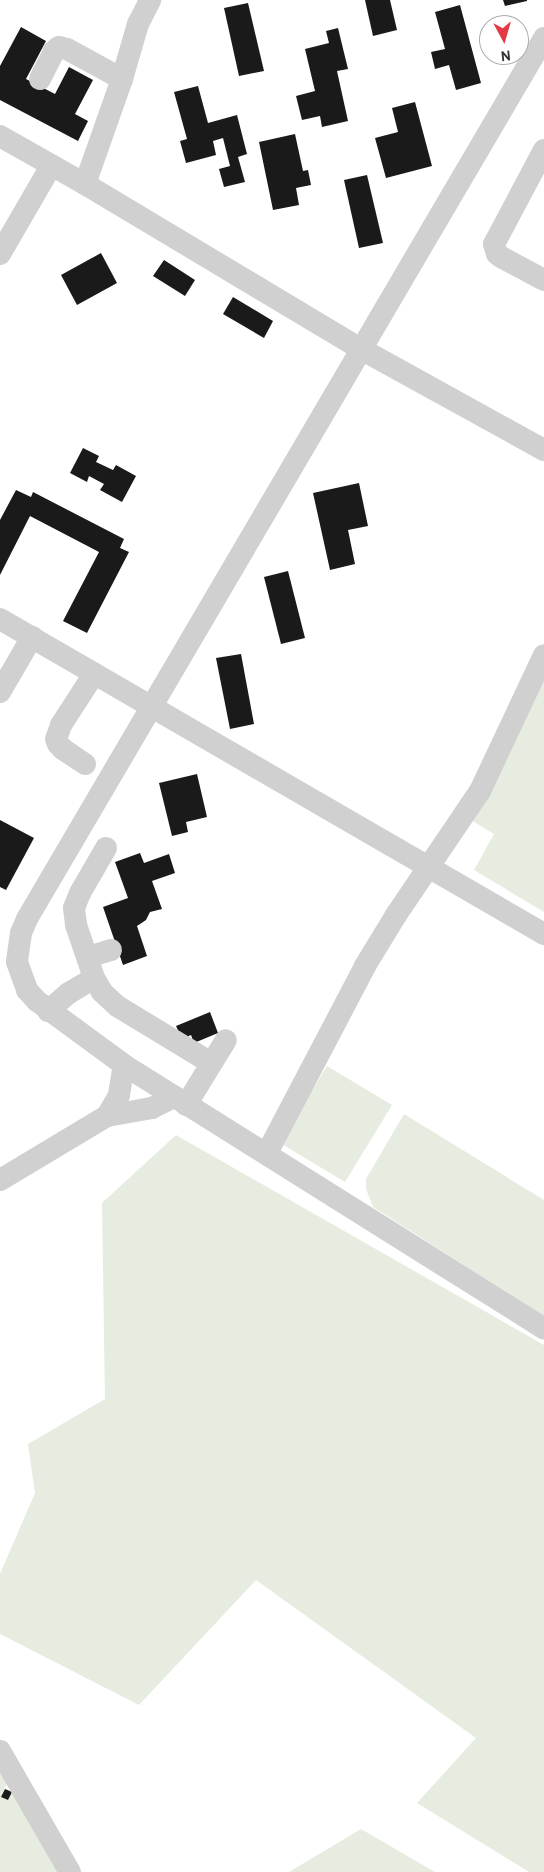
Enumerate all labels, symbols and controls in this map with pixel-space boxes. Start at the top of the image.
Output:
north arrow [479,15,529,65]
text: N [500,45,511,63]

